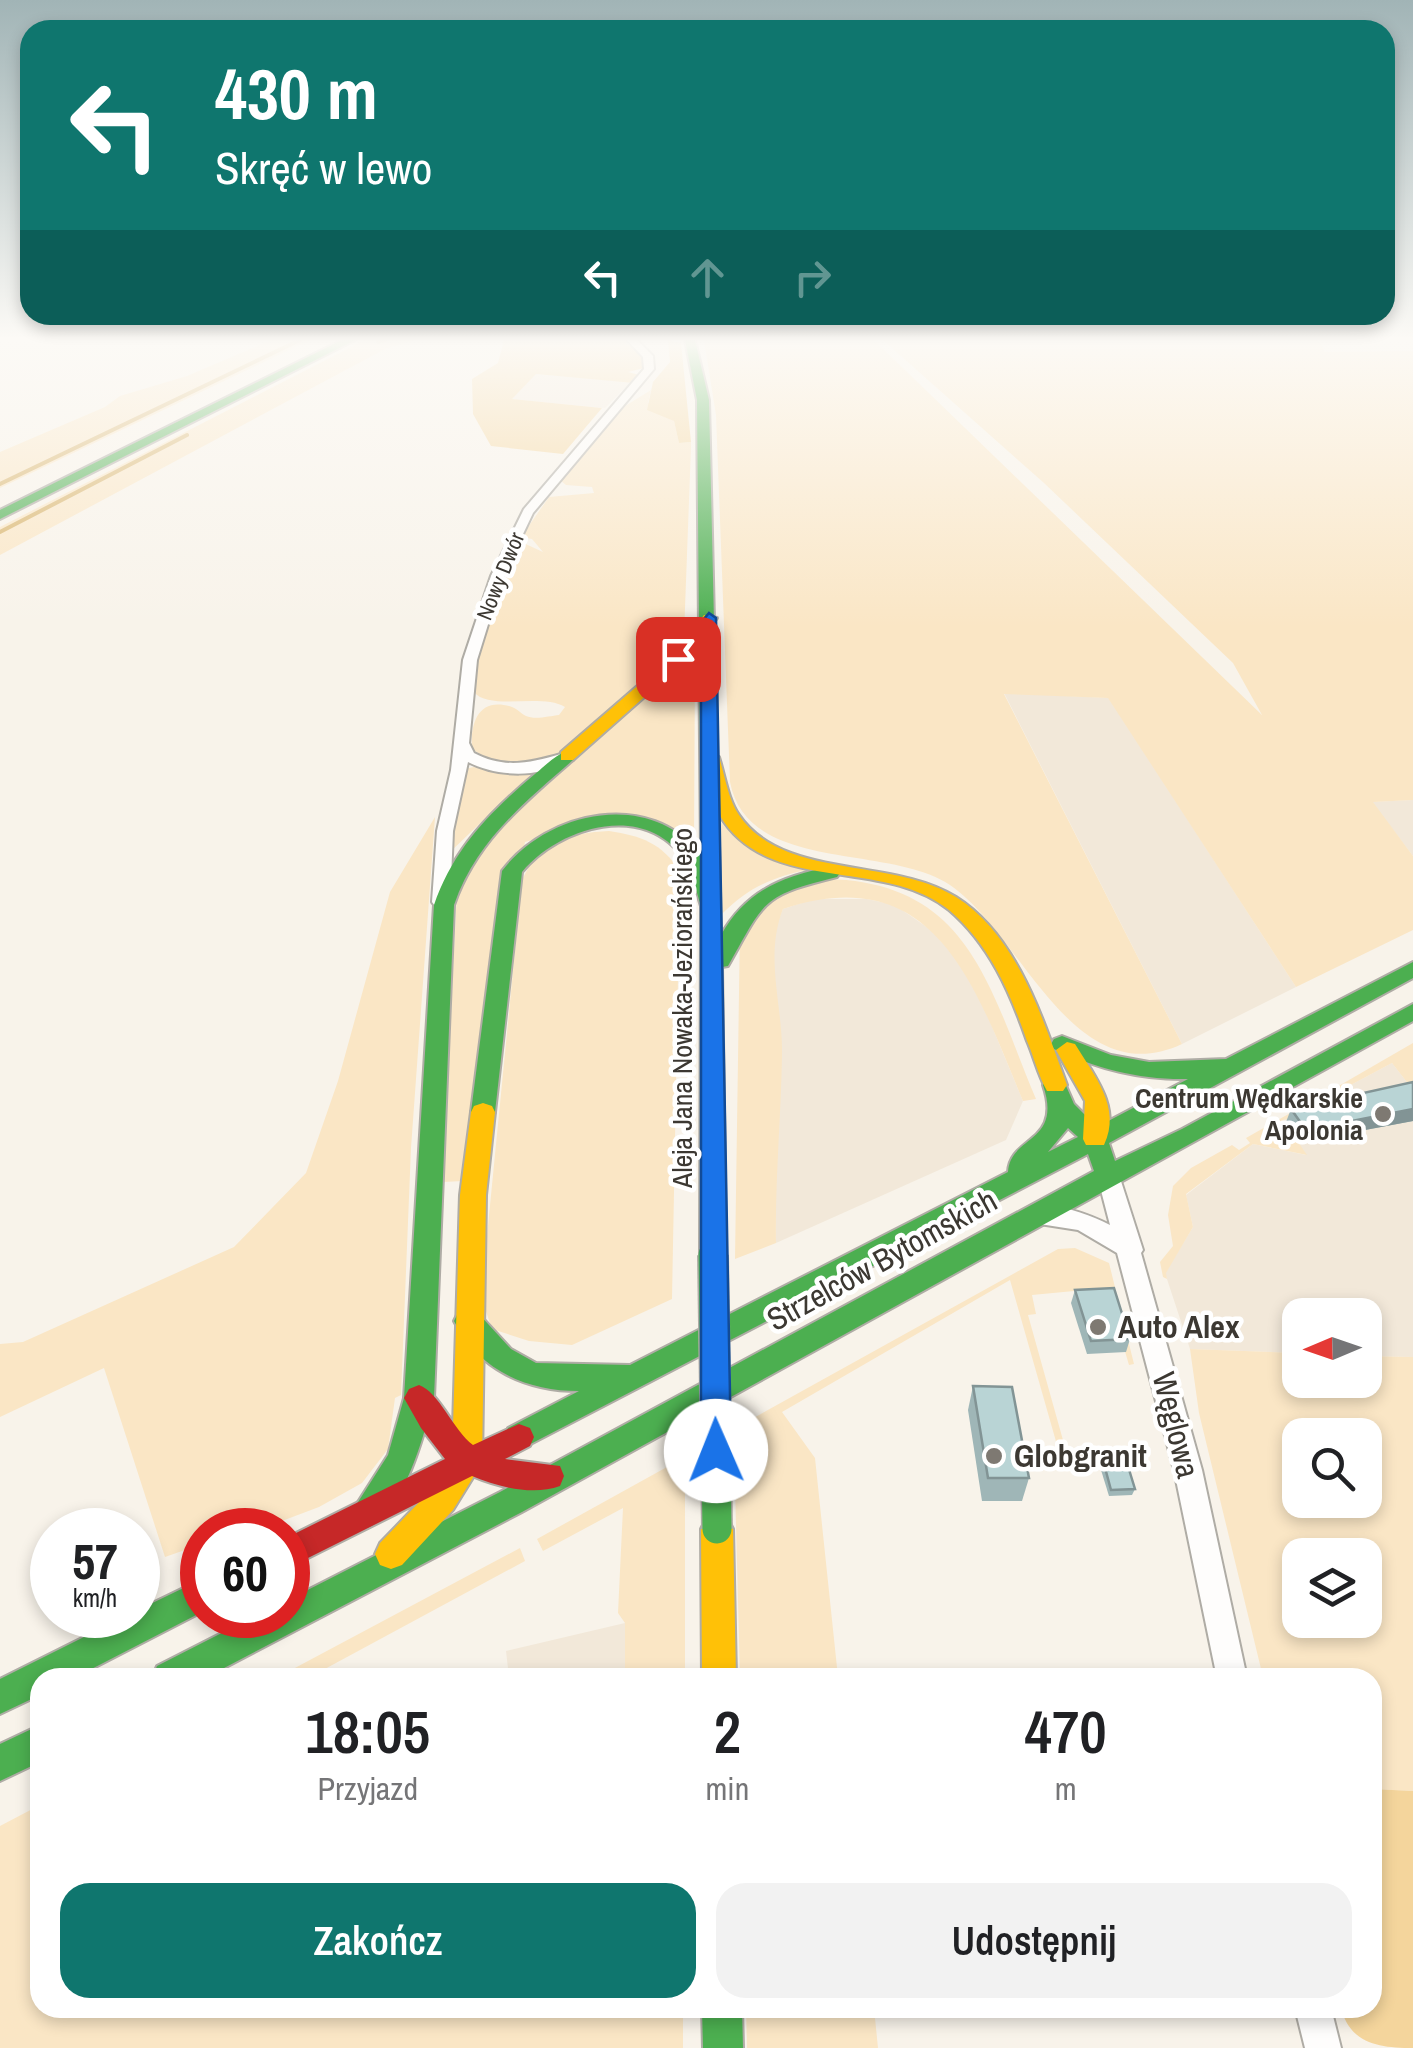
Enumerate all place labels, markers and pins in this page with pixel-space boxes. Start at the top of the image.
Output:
pin [636,617,721,702]
place label: Centrum Wędkarskie Apolonia [1135,1079,1363,1149]
marker: Centrum Wędkarskie Apolonia [1372,1103,1394,1125]
place label: Auto Alex [1118,1305,1240,1348]
marker: Auto Alex [1087,1316,1109,1338]
place label: Globgranit [1014,1434,1147,1477]
marker: Globgranit [983,1445,1005,1467]

